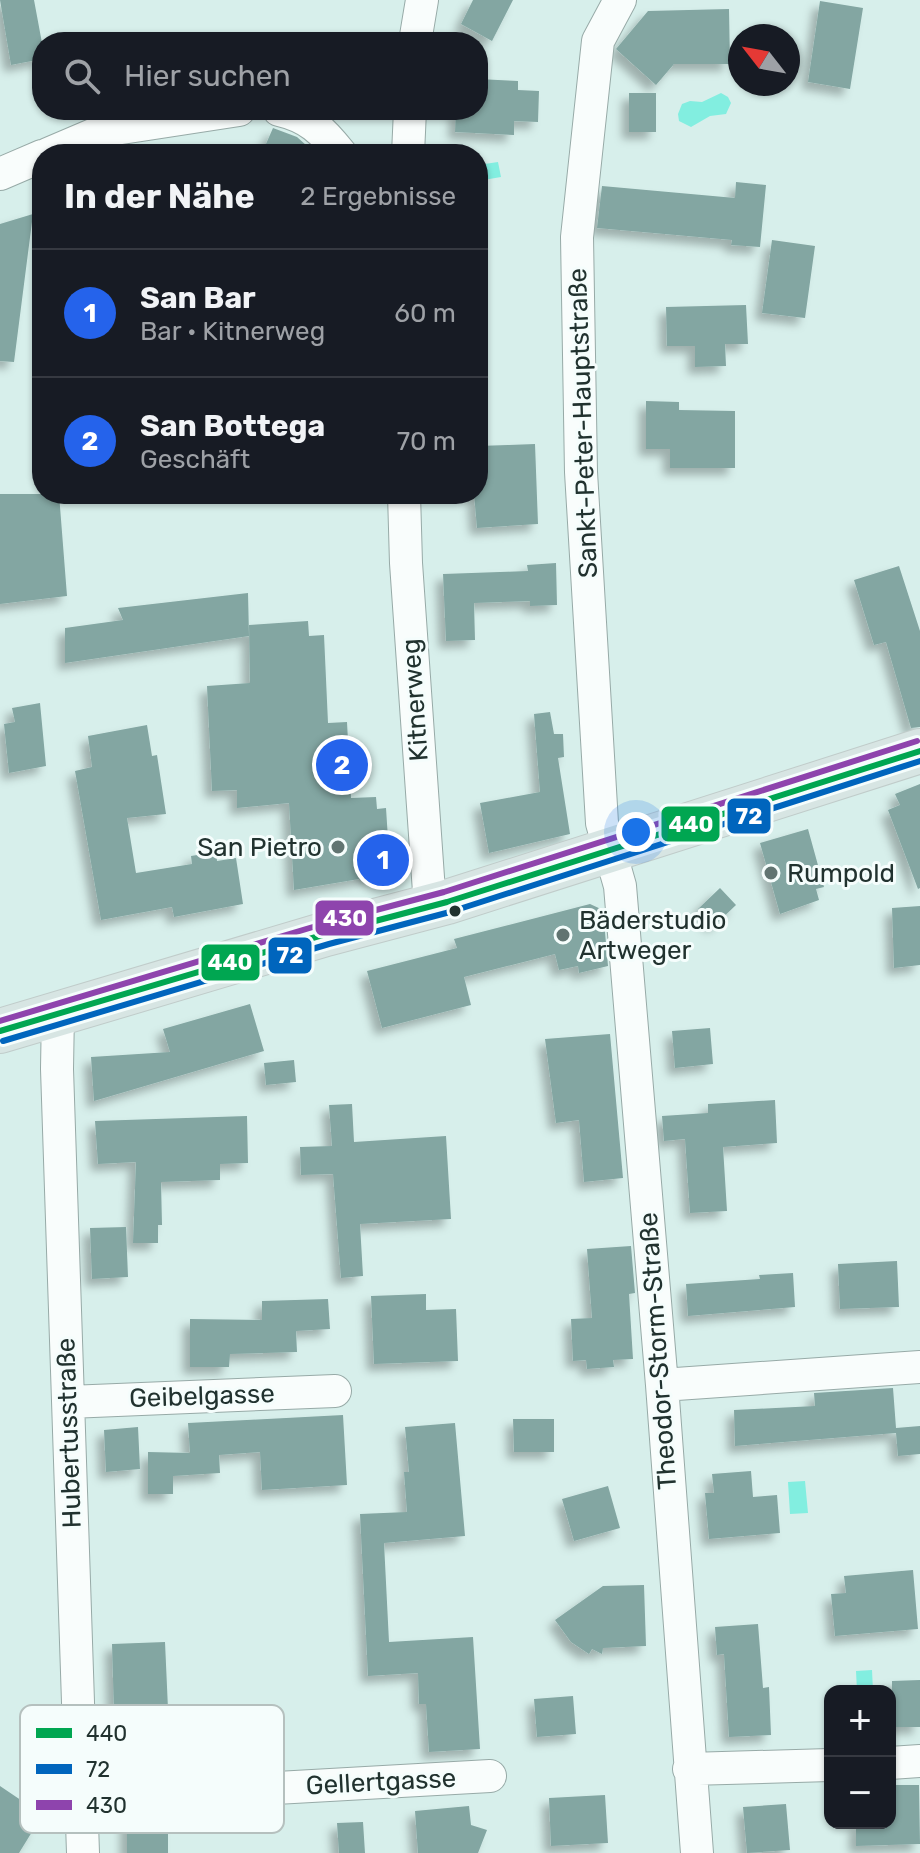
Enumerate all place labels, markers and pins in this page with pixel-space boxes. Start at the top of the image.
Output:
pin: 2 [316,735,368,795]
pin: 1 [357,830,409,890]
place label: San Pietro [197,832,322,863]
marker: San Pietro [329,838,347,856]
place label: Rumpold [787,858,895,889]
marker: Rumpold [762,864,780,882]
unlabelled marker [447,903,463,919]
place label: Bäderstudio Artweger [579,905,726,966]
marker: Bäderstudio Artweger [554,926,572,944]

